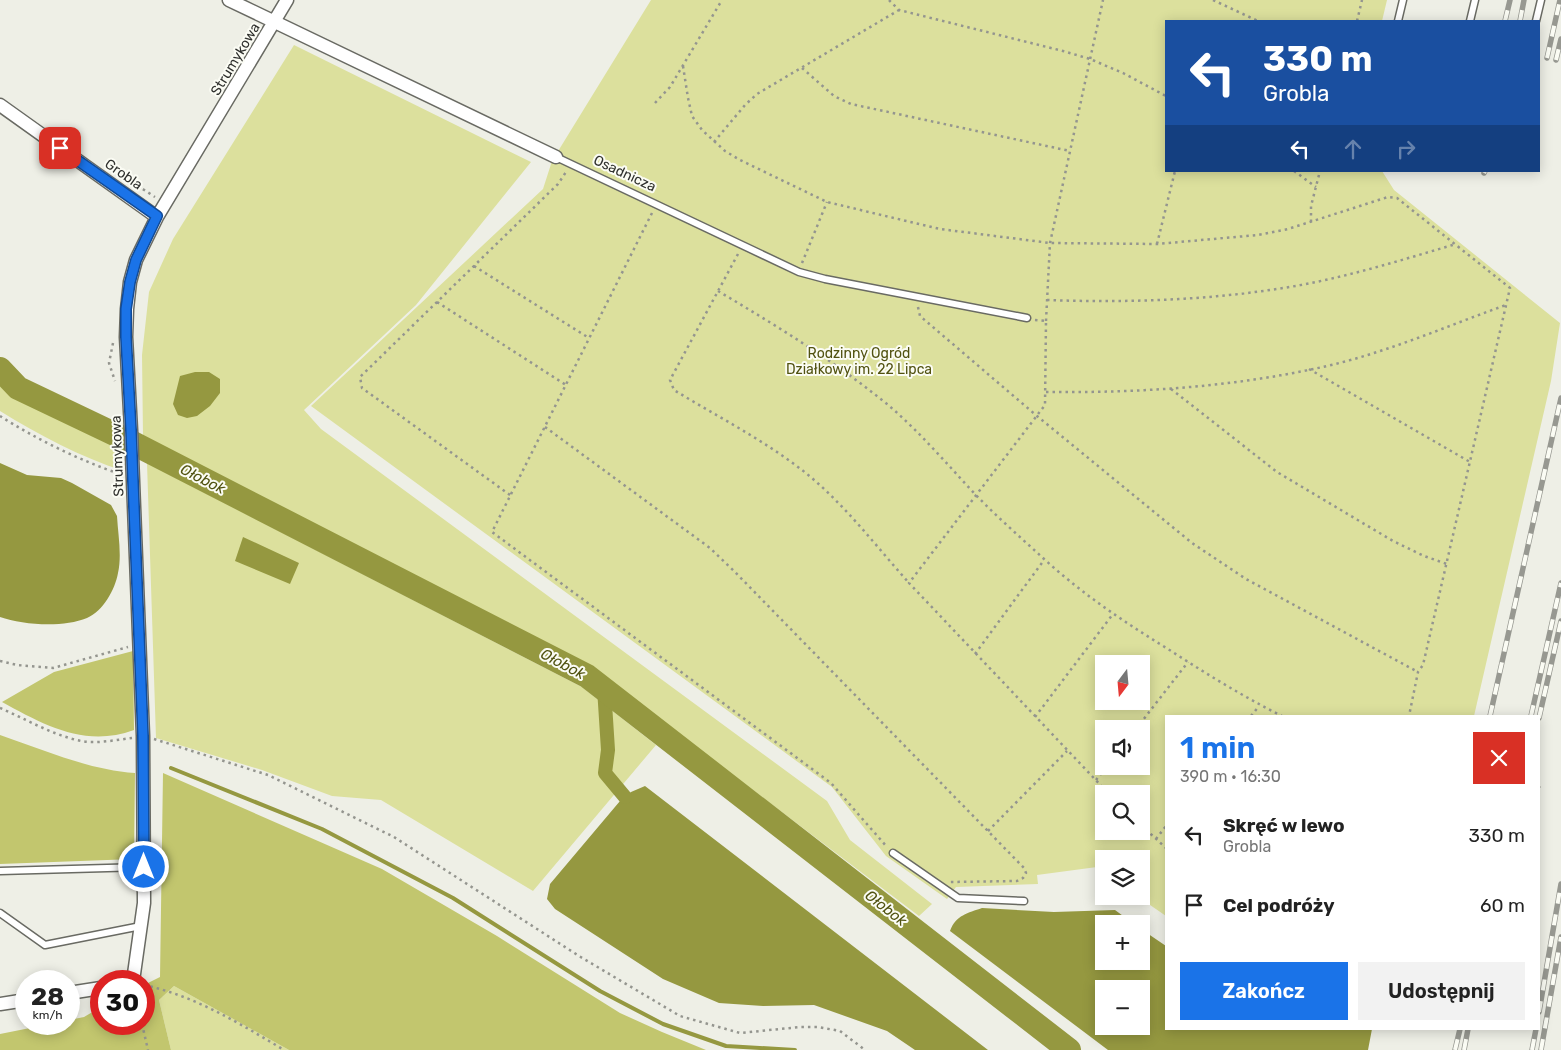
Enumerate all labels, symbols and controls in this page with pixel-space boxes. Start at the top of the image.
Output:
street label: Strumykowa [207,20,264,99]
text: 330 m [1263,38,1372,80]
icon: left [1180,40,1245,105]
text: Grobla [1263,80,1329,107]
pin [39,127,81,169]
icon: arrive [46,134,74,162]
icon: left [1286,135,1314,163]
icon: ahead [1339,135,1367,163]
icon: right [1392,135,1420,163]
street label: Osadnicza [591,152,659,195]
street label: Grobla [102,155,146,193]
park label: Rodzinny Ogród Działkowy im. 22 Lipca [786,345,932,378]
street label: Strumykowa [108,415,127,497]
water label: Ołobok [177,460,229,498]
water label: Ołobok [538,645,589,683]
north arrow [1095,655,1150,710]
map controls [1095,655,1150,1035]
button: sound [1095,720,1150,775]
text: 1 min [1180,730,1255,766]
button: close [1473,732,1525,784]
text: 390 m · 16:30 [1180,767,1281,786]
button: search [1095,785,1150,840]
text: Skręć w lewo [1223,814,1345,837]
icon: left [1180,821,1208,849]
text: 330 m [1469,824,1525,847]
text: Grobla [1223,837,1271,856]
position arrow [117,840,169,892]
button: layers [1095,850,1150,905]
water label: Ołobok [861,886,911,930]
icon: arrive [1180,891,1208,919]
text: Cel podróży [1223,894,1335,917]
text: 60 m [1480,894,1525,917]
button: + [1095,915,1150,970]
button: Zakończ [1180,962,1348,1020]
button: Udostępnij [1358,962,1525,1020]
speed limit sign: 30 [90,970,155,1035]
button: − [1095,980,1150,1035]
text: 28 [31,982,64,1011]
text: km/h [33,1008,62,1022]

